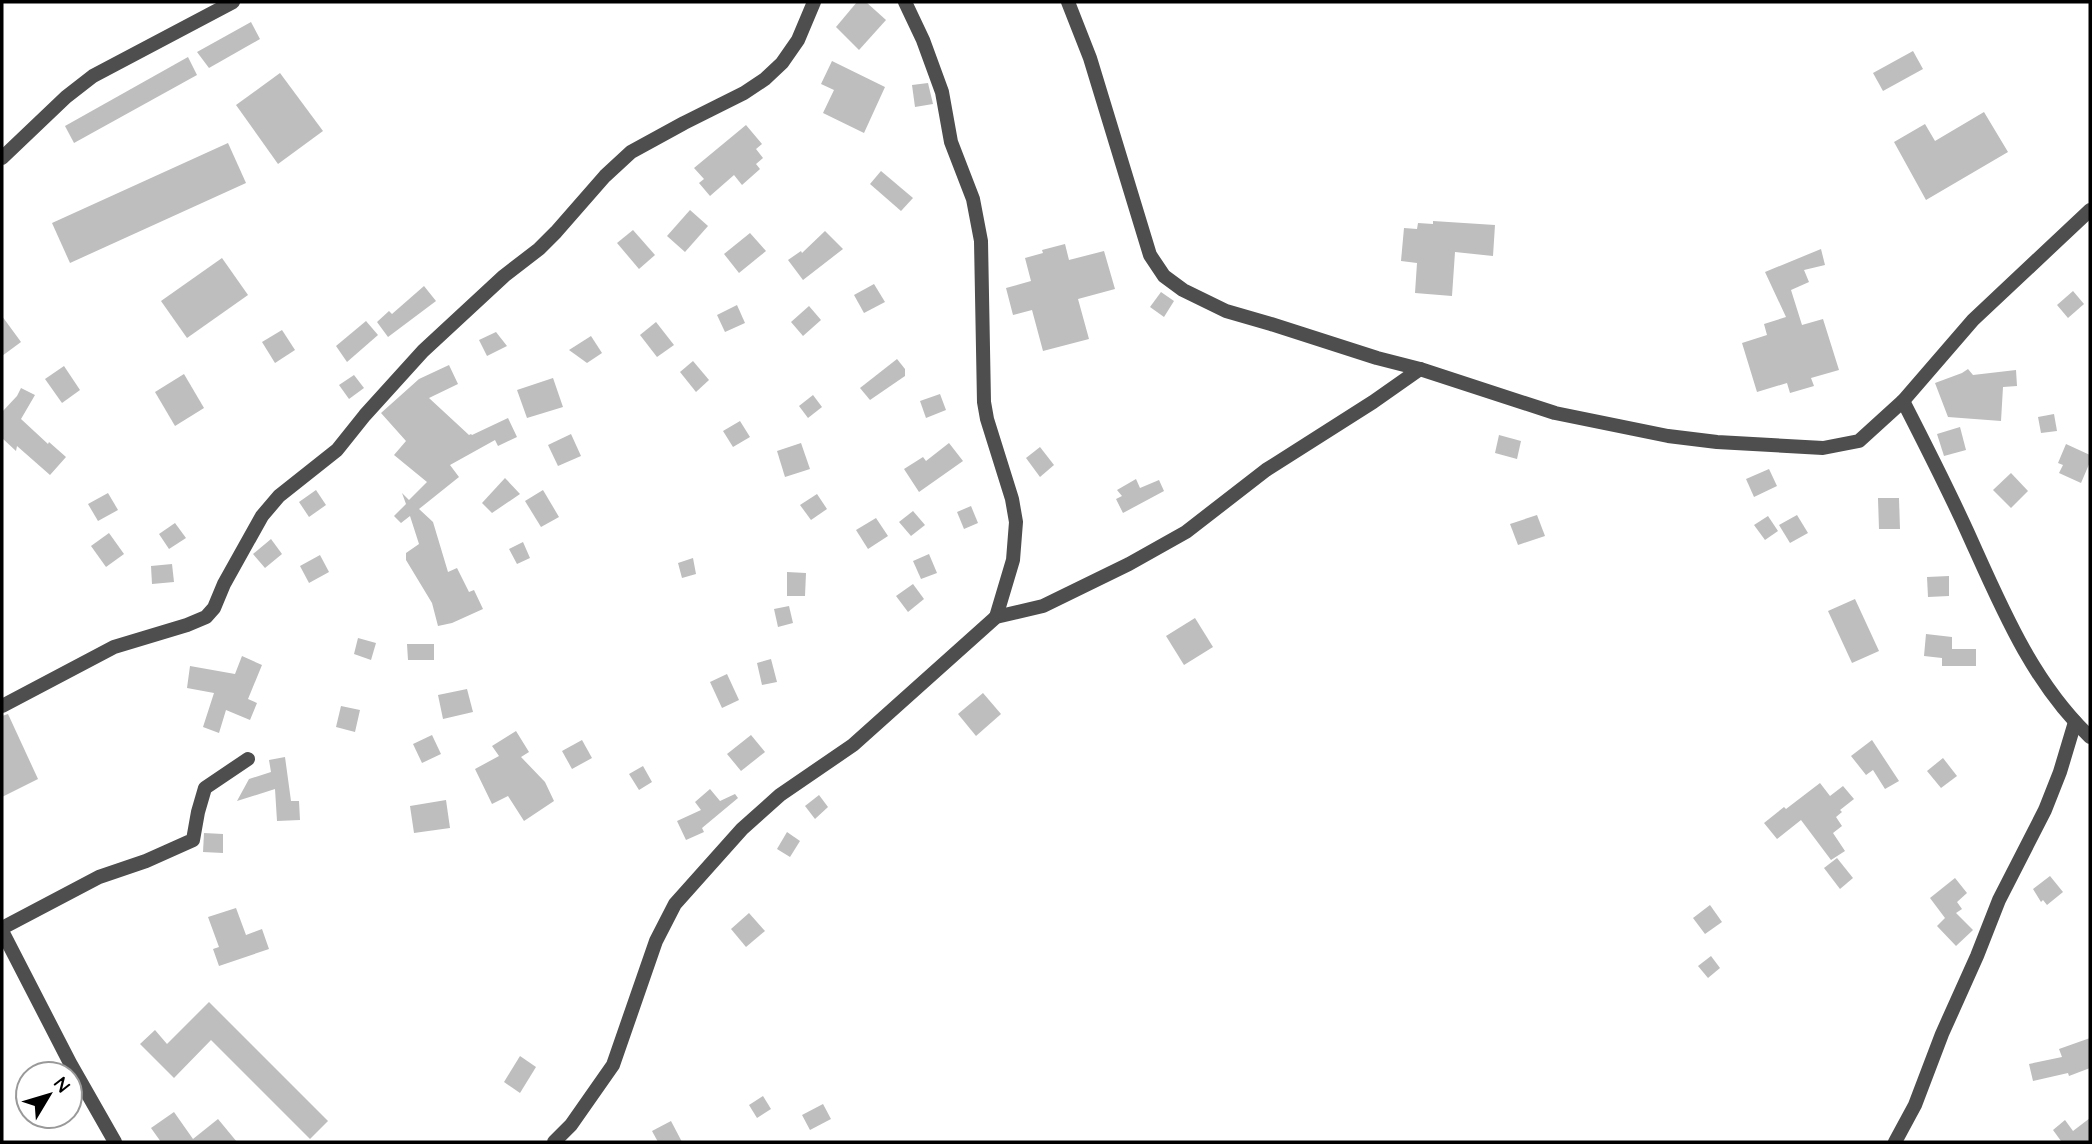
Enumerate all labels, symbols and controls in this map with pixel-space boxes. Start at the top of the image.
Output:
north arrow [14,1060,84,1130]
text: N [49,1072,76,1097]

